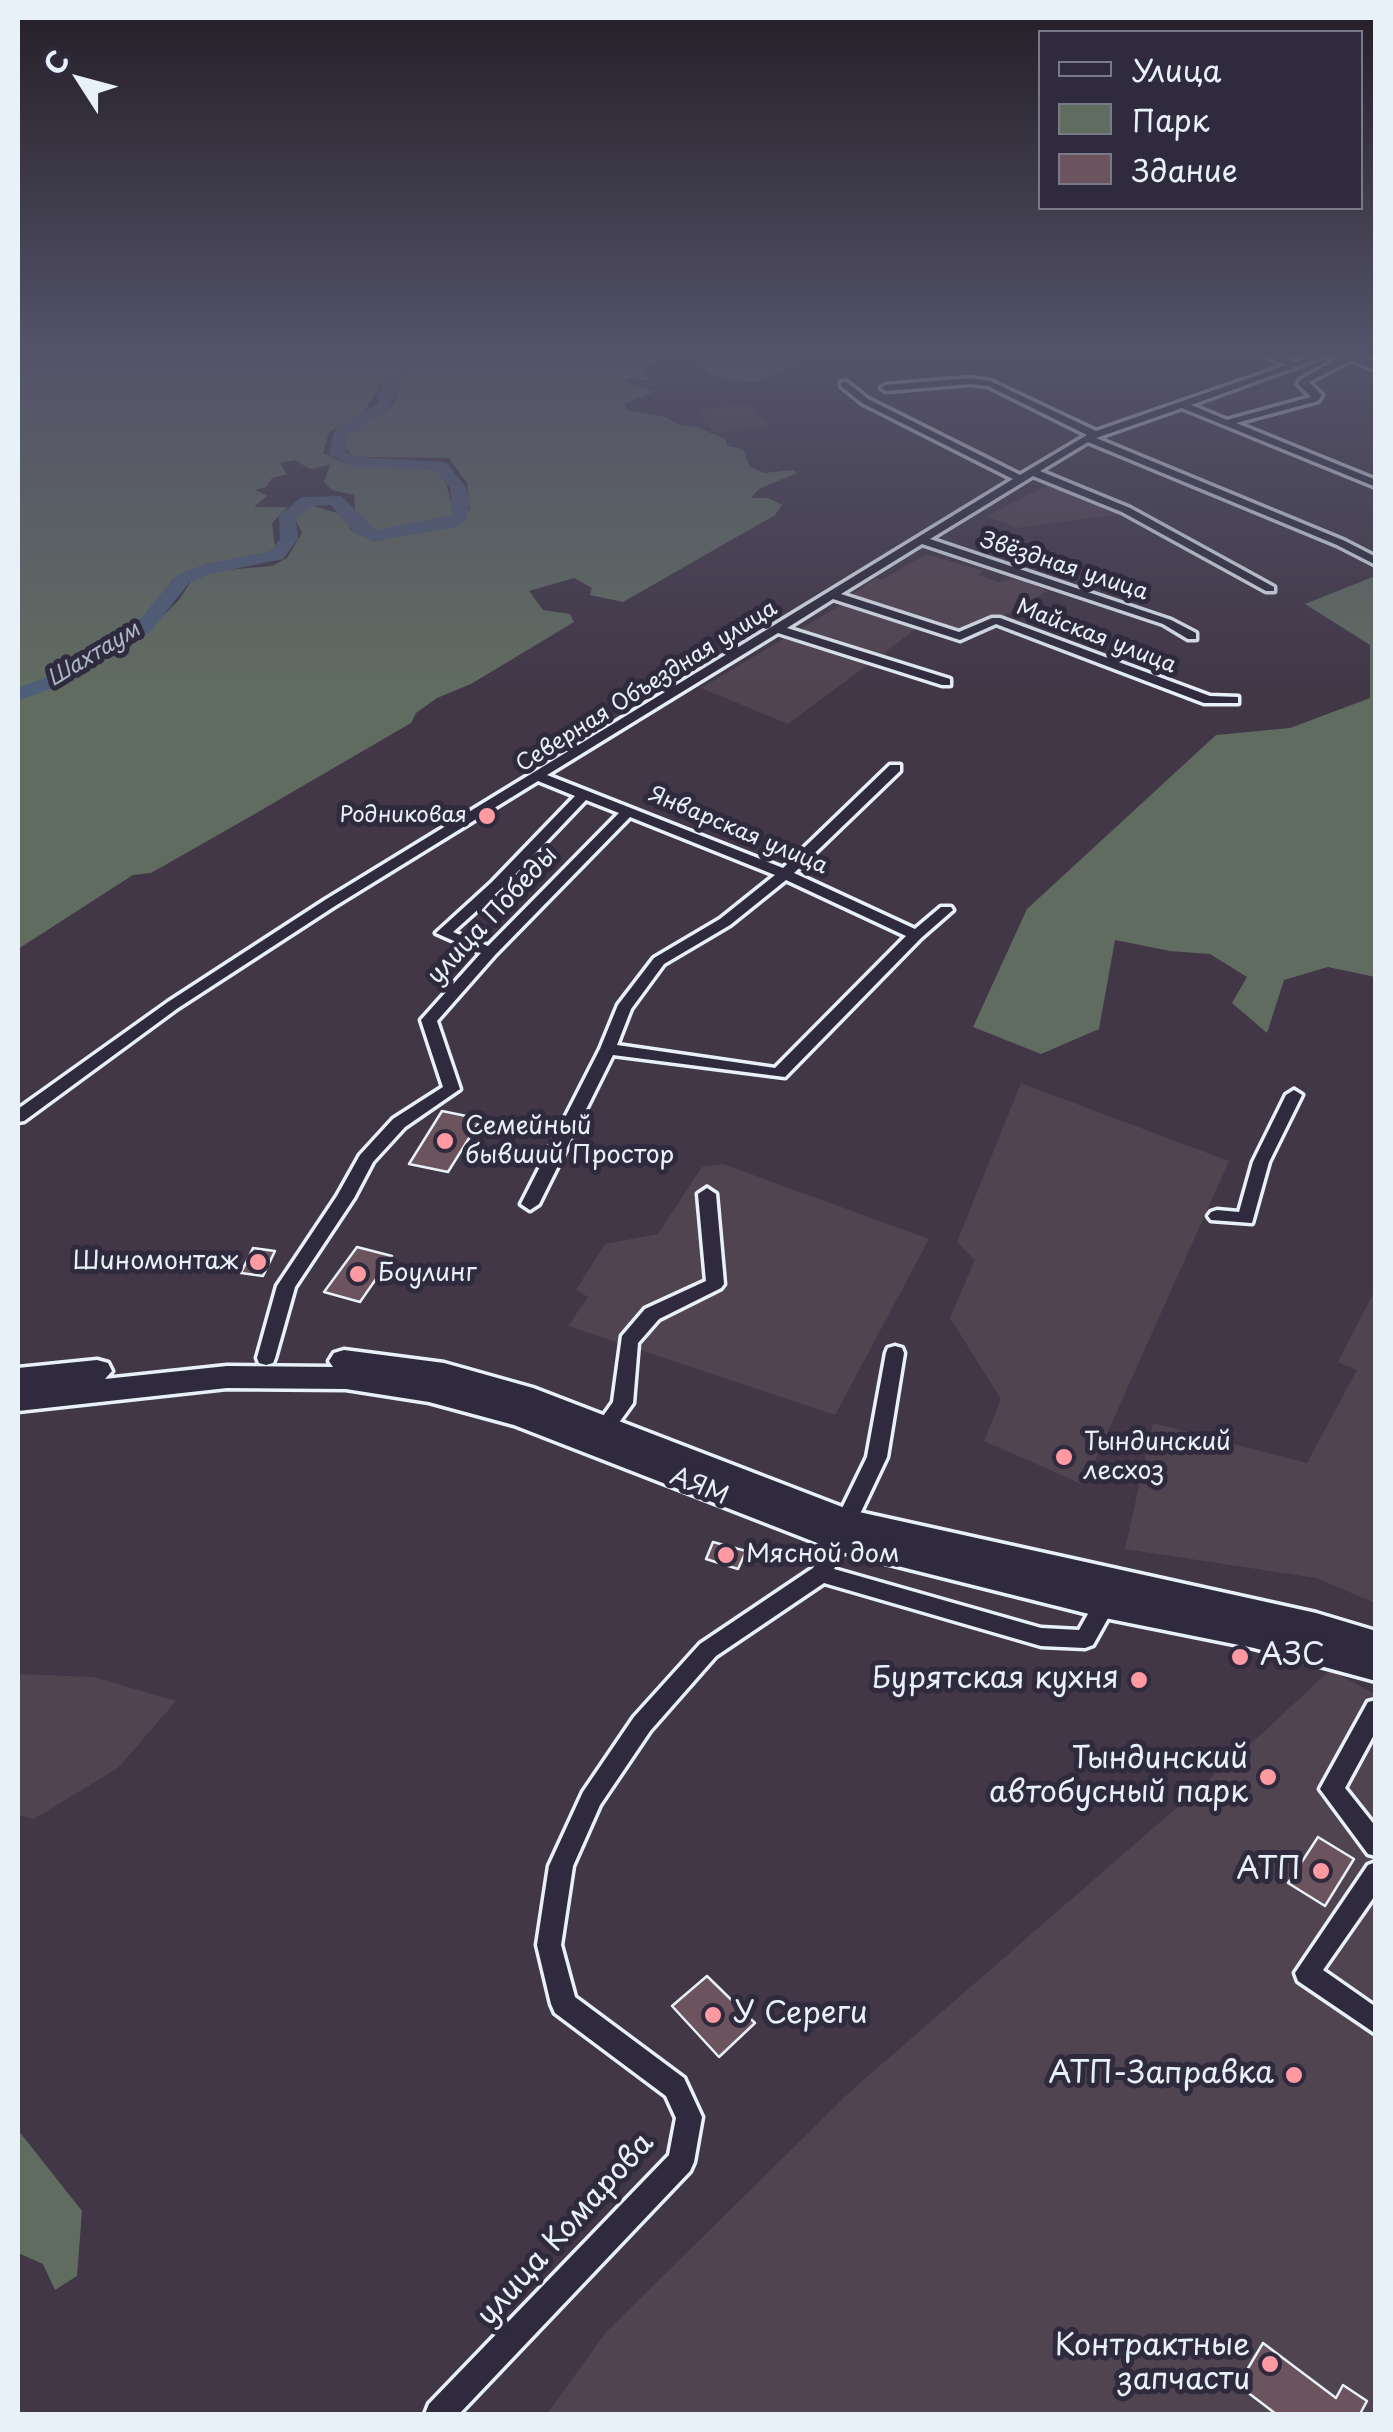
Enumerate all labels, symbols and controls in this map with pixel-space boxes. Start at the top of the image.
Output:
north arrow [30,30,130,130]
legend [1038,30,1363,210]
text: С [32,41,79,83]
text: Улица [1132,47,1221,92]
text: Парк [1132,97,1209,142]
text: Здание [1132,147,1238,192]
street label: Звёздная улица [977,527,1151,607]
street label: Майская улица [1012,594,1180,680]
street label: Северная Объездная улица [512,596,782,778]
water label: Шахтаум [43,617,145,693]
street label: Январская улица [645,781,831,881]
place label: Родниковая [339,803,467,829]
marker: Родниковая [476,805,498,827]
street label: улица Победы [421,841,565,991]
place label: Семейный бывший Простор [465,1112,674,1171]
marker: Семейный бывший Простор [434,1130,456,1152]
place label: Шиномонтаж [73,1247,238,1277]
marker: Шиномонтаж [247,1251,269,1273]
place label: Боулинг [378,1259,477,1289]
marker: Боулинг [347,1263,369,1285]
place label: Тындинский лесхоз [1084,1428,1231,1487]
marker: Тындинский лесхоз [1053,1446,1075,1468]
street label: АЯМ [666,1462,732,1512]
place label: Мясной дом [746,1540,899,1570]
marker: Мясной дом [715,1544,737,1566]
place label: АЗС [1260,1639,1325,1675]
marker: АЗС [1229,1646,1251,1668]
place label: Бурятская кухня [871,1662,1119,1698]
marker: Бурятская кухня [1128,1669,1150,1691]
place label: Тындинский автобусный парк [989,1742,1248,1812]
marker: Тындинский автобусный парк [1257,1766,1279,1788]
place label: АТП [1237,1853,1301,1889]
marker: АТП [1310,1860,1332,1882]
place label: У Сереги [733,1997,868,2033]
marker: У Сереги [702,2004,724,2026]
place label: АТП-Заправка [1048,2057,1274,2093]
marker: АТП-Заправка [1283,2064,1305,2086]
street label: улица Комарова [470,2126,662,2334]
place label: Контрактные запчасти [1055,2329,1250,2400]
marker: Контрактные запчасти [1259,2353,1281,2375]

